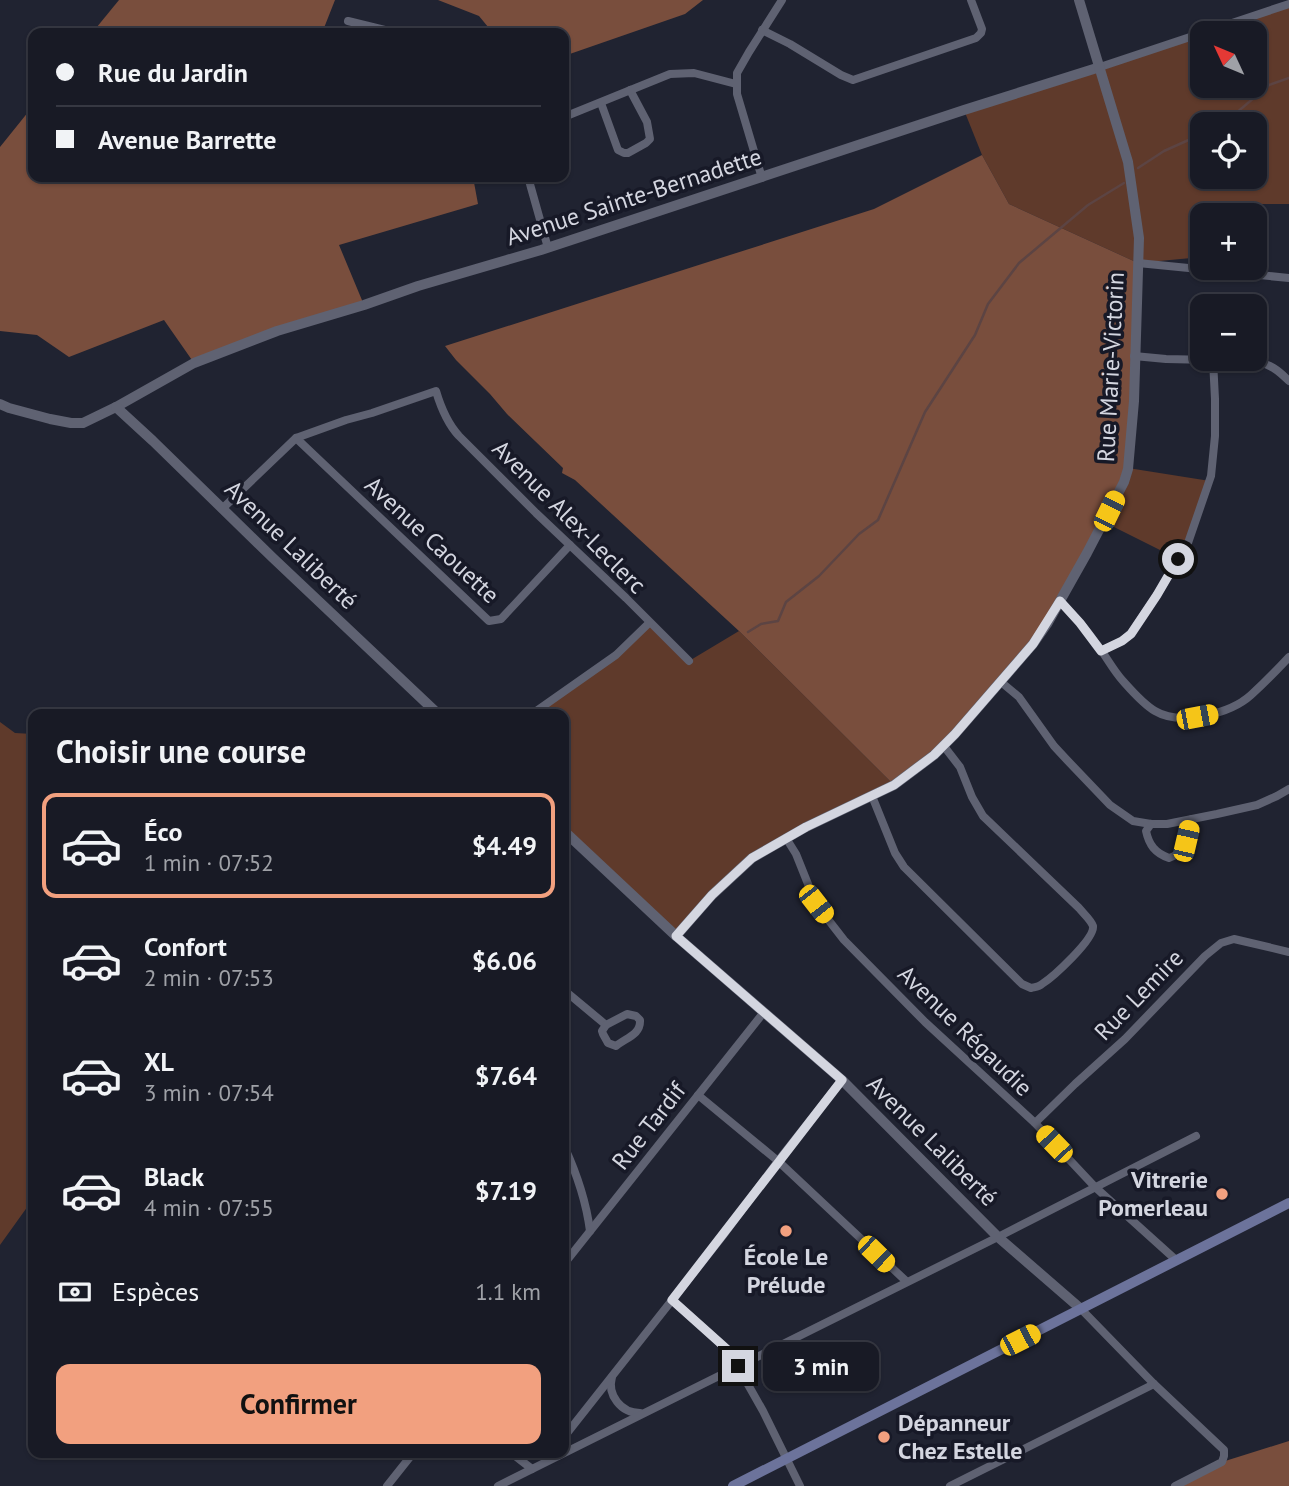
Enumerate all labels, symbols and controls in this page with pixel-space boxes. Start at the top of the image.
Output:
north arrow [1190,21,1267,98]
map controls [1190,21,1267,371]
text: Rue du Jardin [98,56,248,89]
button: locate [1190,112,1267,189]
text: Avenue Barrette [98,123,276,156]
street label: Avenue Sainte-Bernadette [502,141,766,253]
button: + [1190,203,1267,280]
street label: Rue Marie-Victorin [1090,271,1131,463]
button: − [1190,294,1267,371]
street label: Avenue Alex-Leclerc [486,433,653,600]
street label: Avenue Caouette [359,469,506,610]
street label: Avenue Laliberté [218,473,364,616]
car [1091,488,1128,534]
route start [1162,543,1194,575]
car [1175,703,1220,731]
text: Choisir une course [56,730,306,772]
icon: car [60,814,123,877]
text: Éco [144,815,182,848]
car [1172,818,1201,864]
text: $4.49 [472,829,537,862]
text: 1 min · 07:52 [144,848,274,877]
car [795,881,838,927]
icon: car [60,929,123,992]
text: Confort [144,930,227,963]
street label: Rue Lemire [1088,943,1190,1047]
text: $6.06 [472,944,537,977]
street label: Avenue Régaudie [891,958,1039,1103]
text: 2 min · 07:53 [144,963,274,992]
icon: car [60,1044,123,1107]
text: XL [144,1045,174,1078]
text: $7.64 [475,1059,537,1092]
street label: Avenue Laliberté [860,1069,1004,1213]
street label: Rue Tardif [605,1075,693,1176]
text: 3 min · 07:54 [144,1078,274,1107]
car [1032,1122,1077,1166]
icon: car [60,1159,123,1222]
text: Black [144,1160,204,1193]
place label: Vitrerie Pomerleau [1098,1164,1208,1223]
text: $7.19 [475,1174,537,1207]
marker: Vitrerie Pomerleau [1214,1186,1230,1202]
text: 4 min · 07:55 [144,1193,274,1222]
marker: École Le Prélude [778,1223,794,1239]
car [854,1232,899,1276]
place label: École Le Prélude [744,1241,828,1300]
icon: cash [56,1273,94,1311]
text: Espèces [112,1275,199,1308]
text: 1.1 km [475,1277,541,1306]
car [997,1321,1044,1359]
callout: 3 min [762,1342,878,1390]
route end [722,1350,754,1382]
text: 3 min [793,1352,849,1381]
button: Confirmer [56,1364,541,1444]
place label: Dépanneur Chez Estelle [898,1407,1022,1466]
marker: Dépanneur Chez Estelle [876,1429,892,1445]

